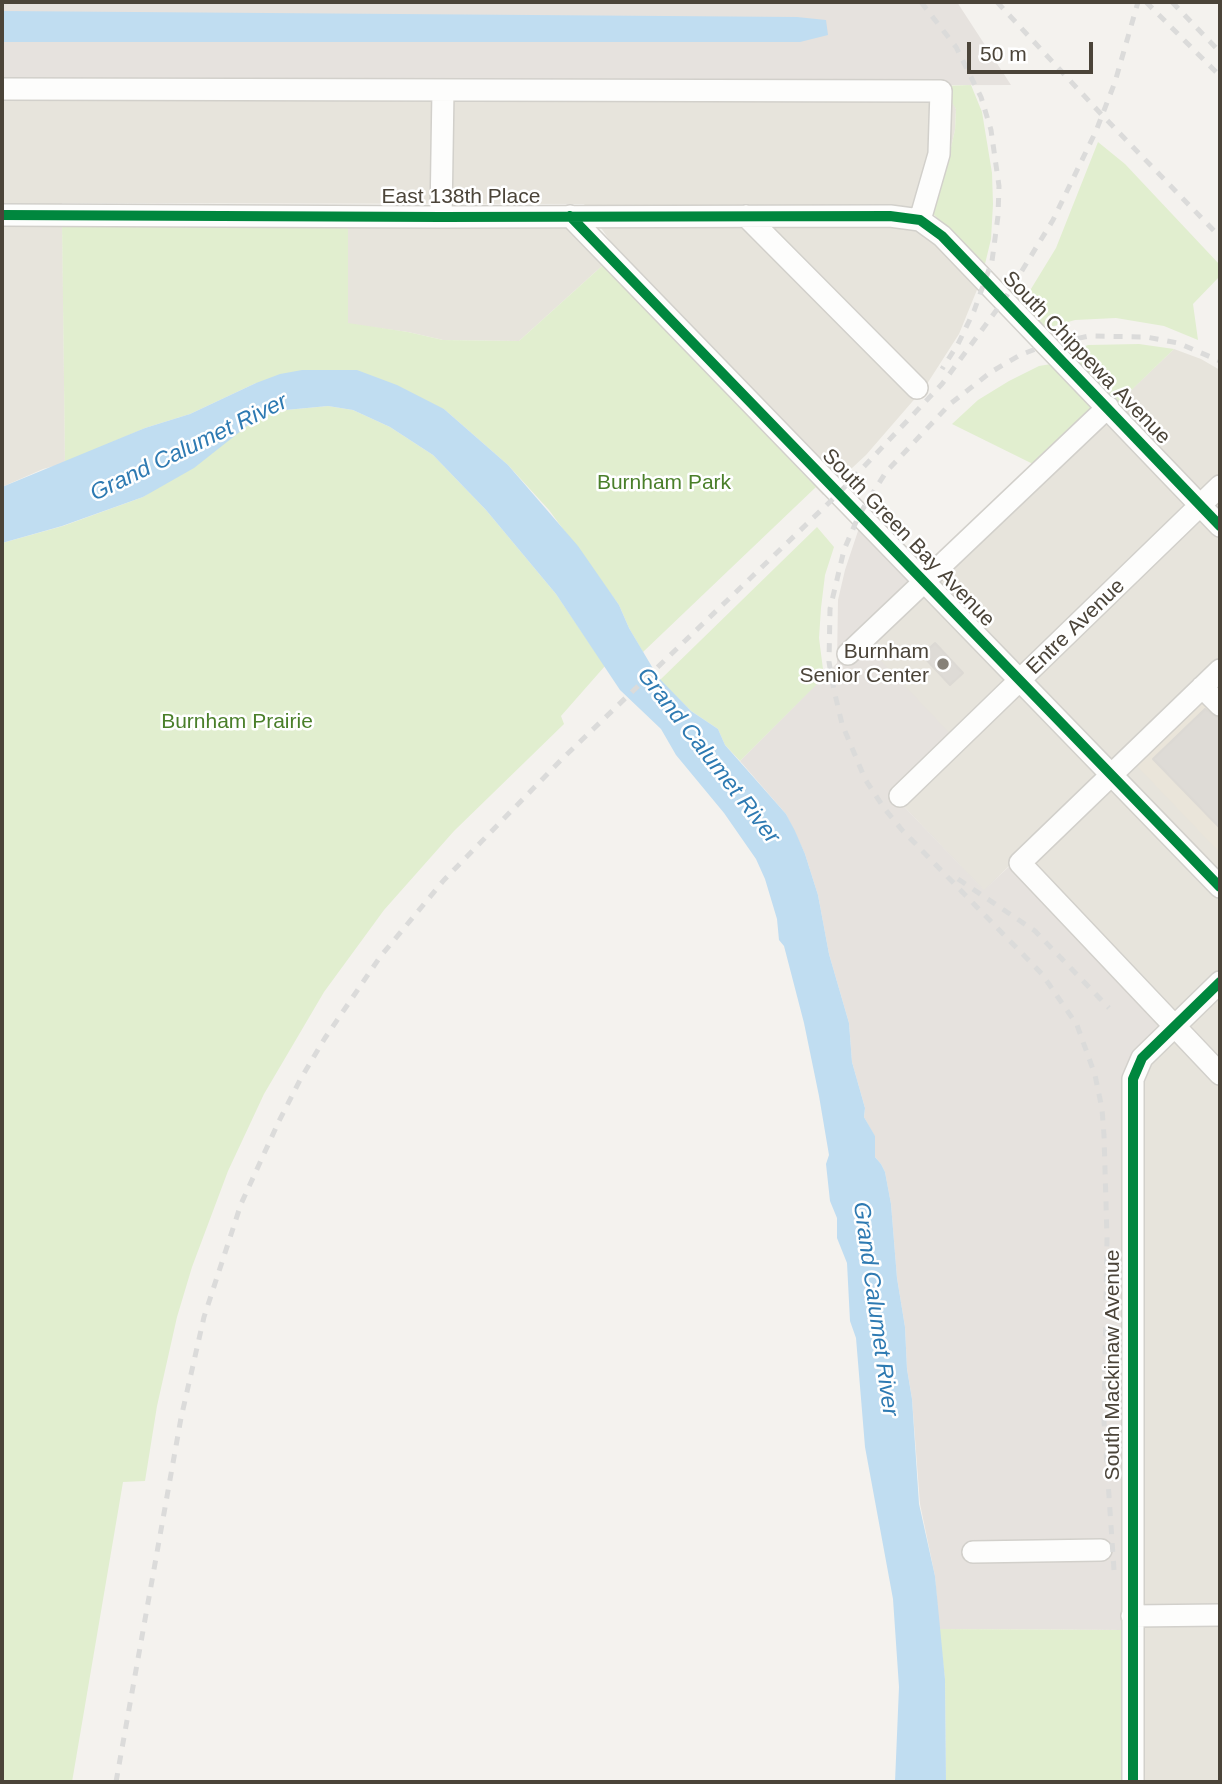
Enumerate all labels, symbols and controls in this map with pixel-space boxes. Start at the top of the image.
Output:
scale bar [970,28,1096,72]
text: 50 m [980,42,1027,65]
street label: East 138th Place [382,184,540,210]
street label: South Chippewa Avenue [997,266,1175,450]
water label: Grand Calumet River [86,388,292,508]
street label: South Green Bay Avenue [816,444,1000,632]
park label: Burnham Park [597,470,731,496]
street label: Entre Avenue [1022,574,1130,680]
place label: Burnham Senior Center [799,639,929,689]
marker: Burnham Senior Center [935,656,951,672]
water label: Grand Calumet River [631,662,785,850]
park label: Burnham Prairie [161,709,313,735]
water label: Grand Calumet River [846,1200,904,1418]
street label: South Mackinaw Avenue [1100,1250,1126,1480]

